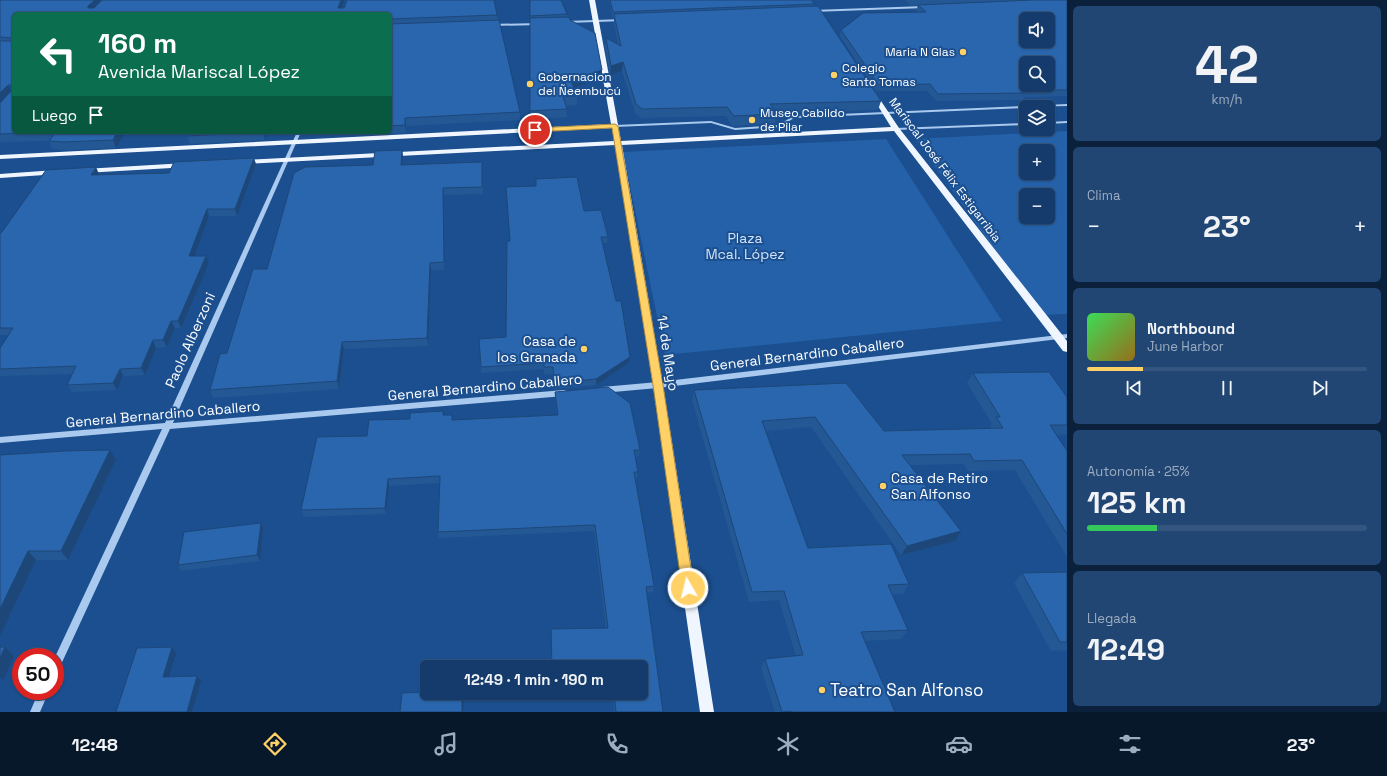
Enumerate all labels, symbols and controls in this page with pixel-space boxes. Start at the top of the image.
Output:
map controls [1019,12,1055,224]
button: sound [1019,12,1055,48]
text: 160 m [98,25,177,61]
icon: left [32,28,84,80]
text: 42 [1195,32,1259,98]
place label: Maria N Glas [885,44,955,60]
marker: Maria N Glas [958,47,968,57]
button: search [1019,56,1055,92]
text: Avenida Mariscal López [98,60,300,83]
place label: Colegio Santo Tomas [842,60,916,90]
place label: Gobernacion del Ñeembucú [538,69,621,99]
marker: Colegio Santo Tomas [829,70,839,80]
marker: Gobernacion del Ñeembucú [525,79,535,89]
text: km/h [1212,91,1242,108]
street label: Mariscal José Félix Estigarribia [885,94,1005,246]
button: layers [1019,100,1055,136]
icon: arrive [85,104,107,126]
place label: Museo Cabildo de Pilar [760,105,845,135]
text: Luego [32,106,77,125]
pin [518,113,552,147]
marker: Museo Cabildo de Pilar [747,115,757,125]
icon: arrive [524,119,546,141]
button: + [1019,144,1055,180]
text: Clima [1087,187,1120,204]
button: − [1019,188,1055,224]
text: 23° [1203,207,1251,246]
text: − [1087,212,1101,240]
text: + [1353,212,1367,240]
park label: Plaza Mcal. López [705,229,785,263]
street label: Paolo Alberzoni [161,289,219,391]
street label: 14 de Mayo [653,314,683,392]
text: Northbound [1147,319,1235,338]
place label: Casa de los Granada [497,332,576,366]
street label: General Bernardino Caballero [709,333,905,375]
text: June Harbor [1147,338,1224,355]
marker: Casa de los Granada [579,344,589,354]
street label: General Bernardino Caballero [387,370,583,404]
icon: previous [1123,377,1145,399]
icon: pause [1216,377,1238,399]
icon: next [1309,377,1331,399]
street label: General Bernardino Caballero [65,397,261,431]
text: Autonomía · 25% [1087,463,1190,480]
place label: Casa de Retiro San Alfonso [891,469,988,503]
marker: Casa de Retiro San Alfonso [878,481,888,491]
text: 125 km [1087,483,1187,522]
position arrow [667,567,709,609]
text: Llegada [1087,610,1136,627]
text: 12:49 [1087,630,1165,669]
speed limit sign: 50 [12,648,64,700]
text: 12:49 · 1 min · 190 m [464,670,604,689]
place label: Teatro San Alfonso [830,679,984,701]
marker: Teatro San Alfonso [817,685,827,695]
icon: directions [261,730,289,758]
icon: music [432,730,460,758]
icon: phone [603,730,631,758]
icon: climate [774,730,802,758]
icon: car [945,730,973,758]
icon: filters [1116,730,1144,758]
text: 12:48 [71,733,118,756]
text: 23° [1287,733,1315,756]

